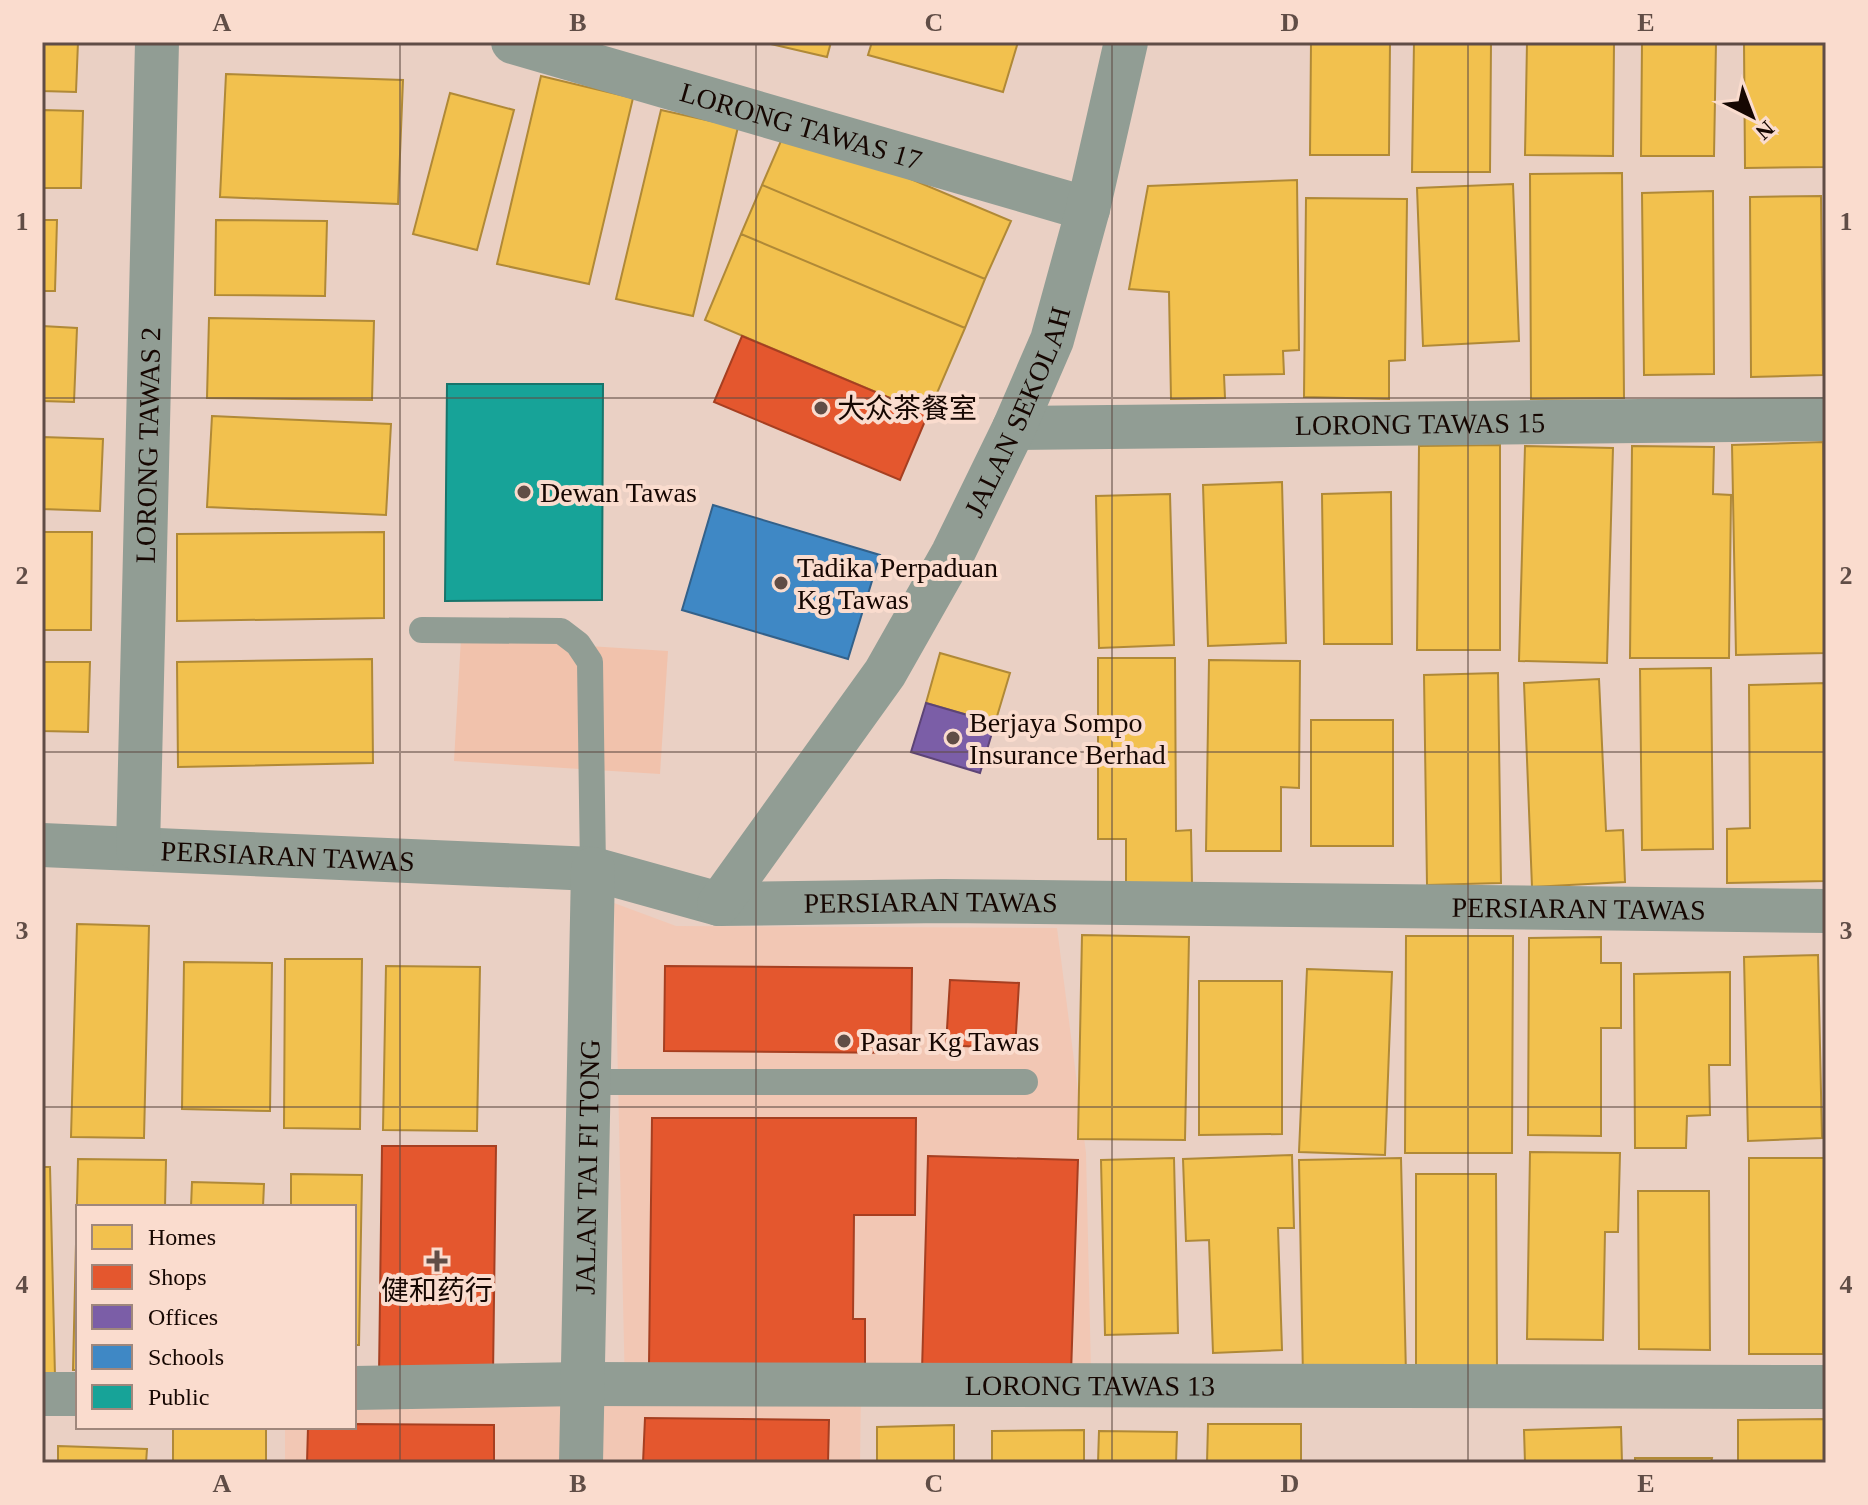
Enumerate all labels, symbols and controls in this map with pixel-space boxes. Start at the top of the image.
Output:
text: A [213,8,232,37]
text: B [569,8,587,37]
text: C [925,8,943,37]
text: D [1281,8,1299,37]
text: E [1637,8,1655,37]
street label: LORONG TAWAS 17 [676,76,925,176]
north arrow [1712,76,1792,156]
text: N [1751,116,1779,145]
text: 1 [16,207,29,236]
text: 1 [1840,207,1853,236]
street label: JALAN SEKOLAH [958,303,1076,522]
street label: LORONG TAWAS 2 [130,327,166,564]
place label: 大众茶餐室 [837,393,977,424]
marker: 大众茶餐室 [812,399,830,417]
street label: LORONG TAWAS 15 [1295,407,1545,441]
place label: Dewan Tawas [540,477,697,508]
marker: Dewan Tawas [515,483,533,501]
place label: Tadika Perpaduan Kg Tawas [797,552,998,615]
text: 2 [16,561,29,590]
text: 2 [1840,561,1853,590]
marker: Tadika Perpaduan Kg Tawas [772,574,790,592]
place label: Berjaya Sompo Insurance Berhad [969,707,1166,770]
marker: Berjaya Sompo Insurance Berhad [944,729,962,747]
street label: PERSIARAN TAWAS [160,835,415,877]
street label: PERSIARAN TAWAS [803,886,1058,919]
street label: PERSIARAN TAWAS [1451,892,1706,926]
text: 3 [16,916,29,945]
text: 3 [1840,916,1853,945]
place label: Pasar Kg Tawas [860,1026,1039,1057]
marker: Pasar Kg Tawas [835,1032,853,1050]
street label: JALAN TAI FI TONG [569,1039,606,1295]
legend [76,1205,356,1429]
text: Homes [148,1224,216,1250]
marker: 健和药行 [428,1252,446,1270]
text: Shops [148,1264,207,1290]
text: 4 [16,1270,29,1299]
text: 4 [1840,1270,1853,1299]
place label: 健和药行 [381,1275,493,1306]
text: Offices [148,1304,218,1330]
text: Schools [148,1344,224,1370]
street label: LORONG TAWAS 13 [965,1370,1215,1402]
text: Public [148,1384,209,1410]
text: A [213,1469,232,1498]
text: B [569,1469,587,1498]
text: C [925,1469,943,1498]
text: D [1281,1469,1299,1498]
text: E [1637,1469,1655,1498]

